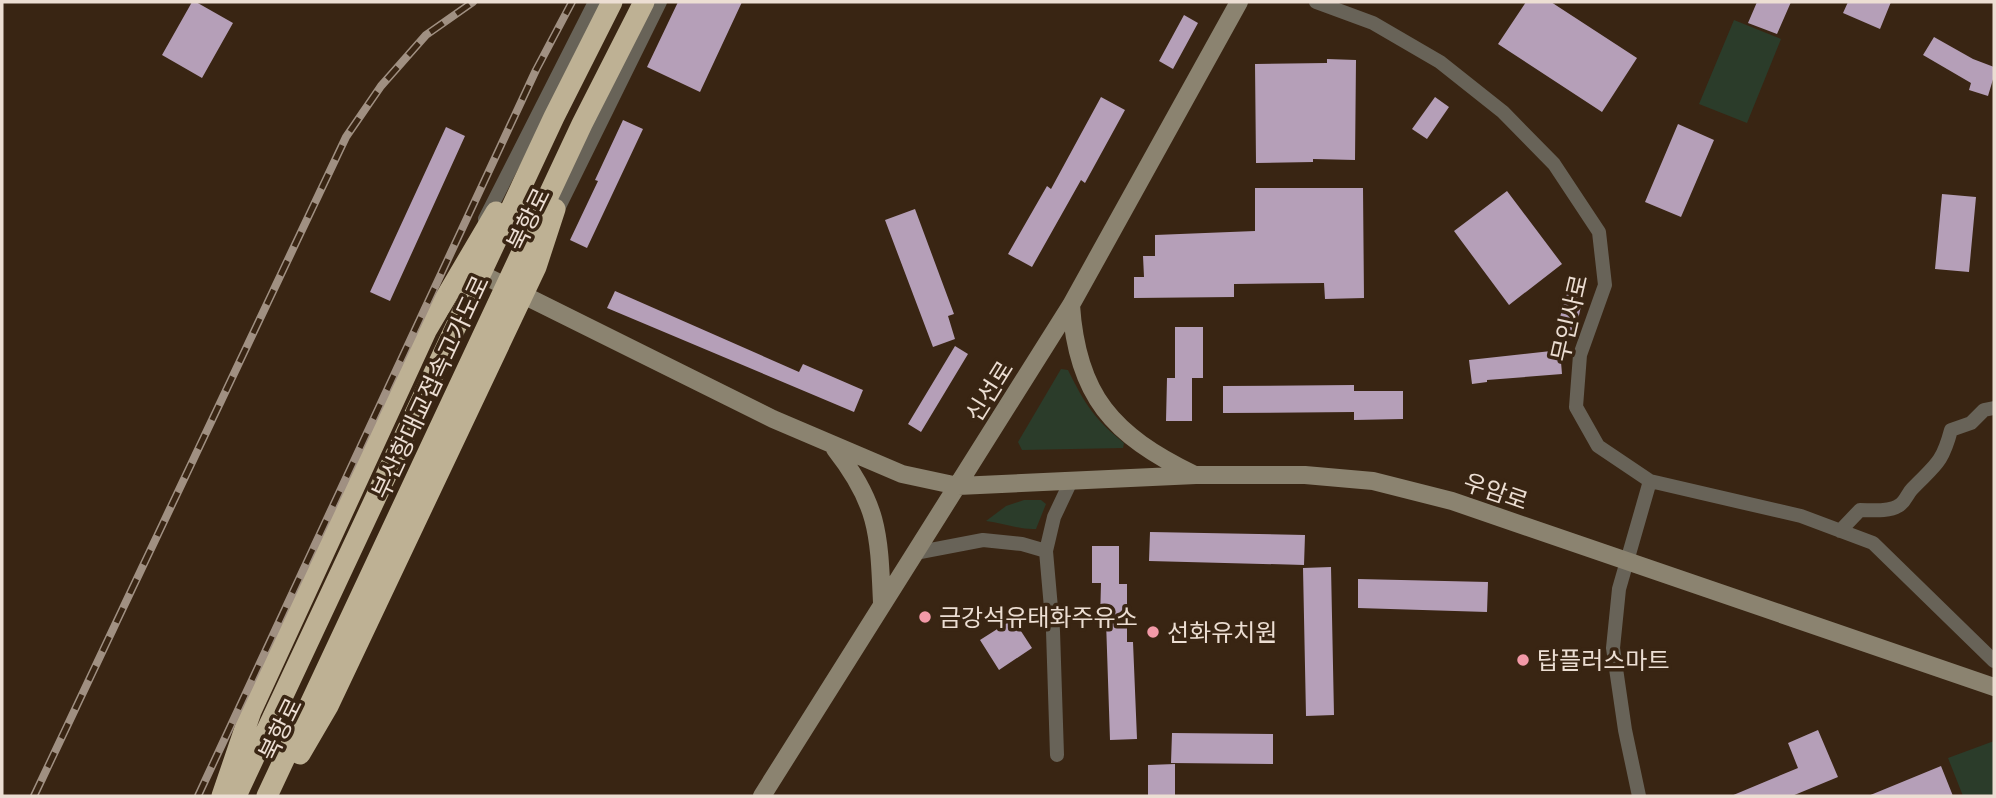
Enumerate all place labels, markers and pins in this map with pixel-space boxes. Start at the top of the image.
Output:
place label: 금강석유태화주유소 [939,601,1138,633]
marker: 금강석유태화주유소 [917,609,933,625]
place label: 선화유치원 [1167,616,1277,648]
marker: 선화유치원 [1145,624,1161,640]
place label: 탑플러스마트 [1537,644,1669,676]
marker: 탑플러스마트 [1515,652,1531,668]

